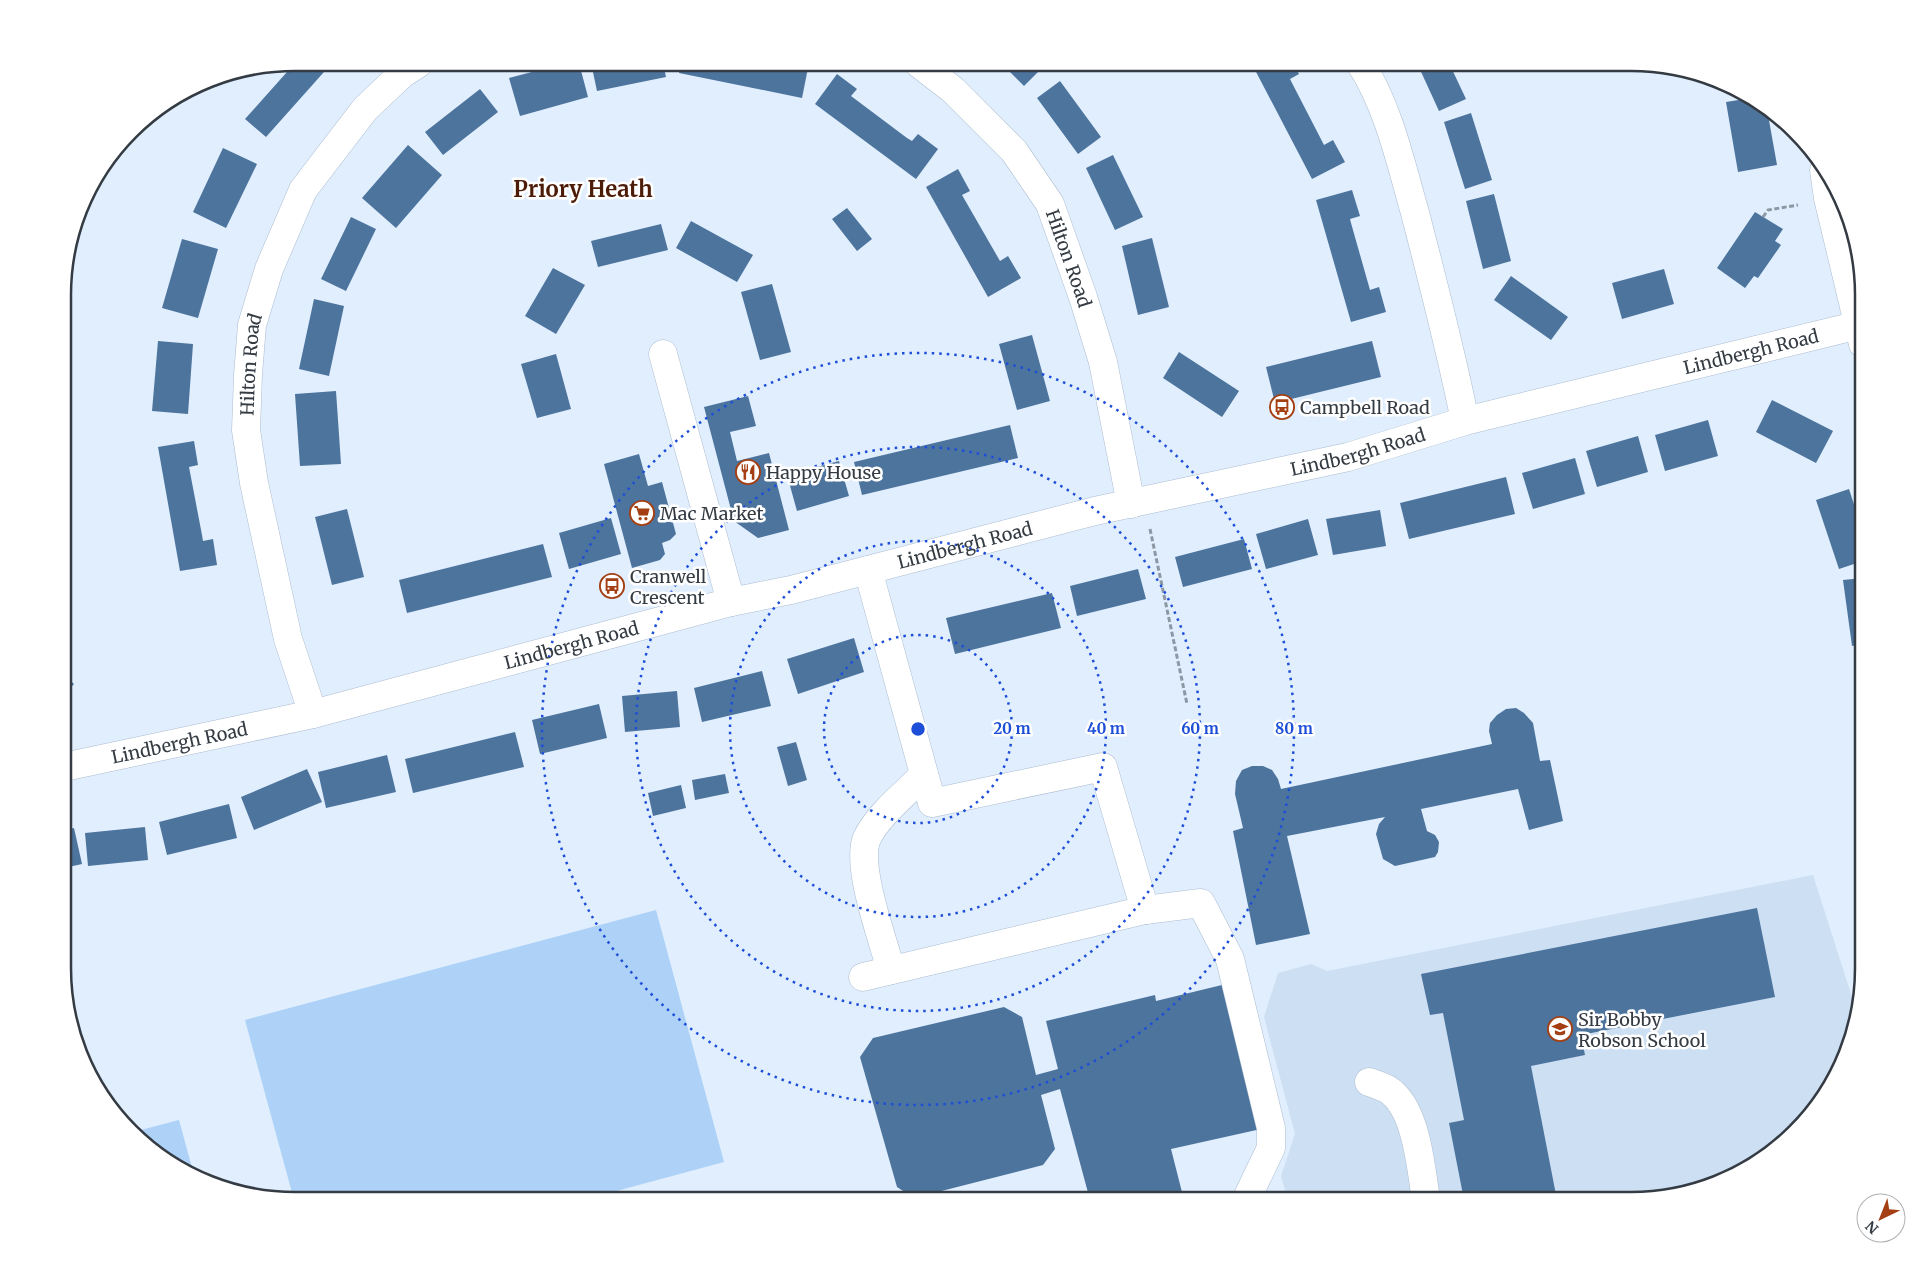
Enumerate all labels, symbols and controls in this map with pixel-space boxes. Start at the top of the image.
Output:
district label: Priory Heath [513,175,653,203]
street label: Hilton Road [1041,206,1097,310]
street label: Hilton Road [235,310,266,416]
street label: Lindbergh Road [1681,324,1821,379]
bus stop icon: Campbell Road [1269,394,1295,420]
place label: Campbell Road [1300,396,1430,419]
street label: Lindbergh Road [1288,422,1428,480]
restaurant icon: Happy House [735,459,761,485]
place label: Happy House [766,461,881,484]
supermarket icon: Mac Market [629,500,655,526]
place label: Mac Market [660,502,763,525]
street label: Lindbergh Road [895,516,1035,573]
place label: Cranwell Crescent [630,565,707,609]
bus stop icon: Cranwell Crescent [599,573,625,599]
street label: Lindbergh Road [501,616,641,674]
street label: Lindbergh Road [109,717,250,768]
text: 20 m [993,719,1031,738]
text: 40 m [1087,719,1125,738]
text: 60 m [1181,719,1219,738]
text: 80 m [1275,719,1313,738]
centre of rings [909,720,927,738]
place label: Sir Bobby Robson School [1578,1008,1706,1052]
school or university icon: Sir Bobby Robson School [1547,1016,1573,1042]
north arrow [1856,1193,1906,1243]
text: N [1862,1217,1882,1238]

